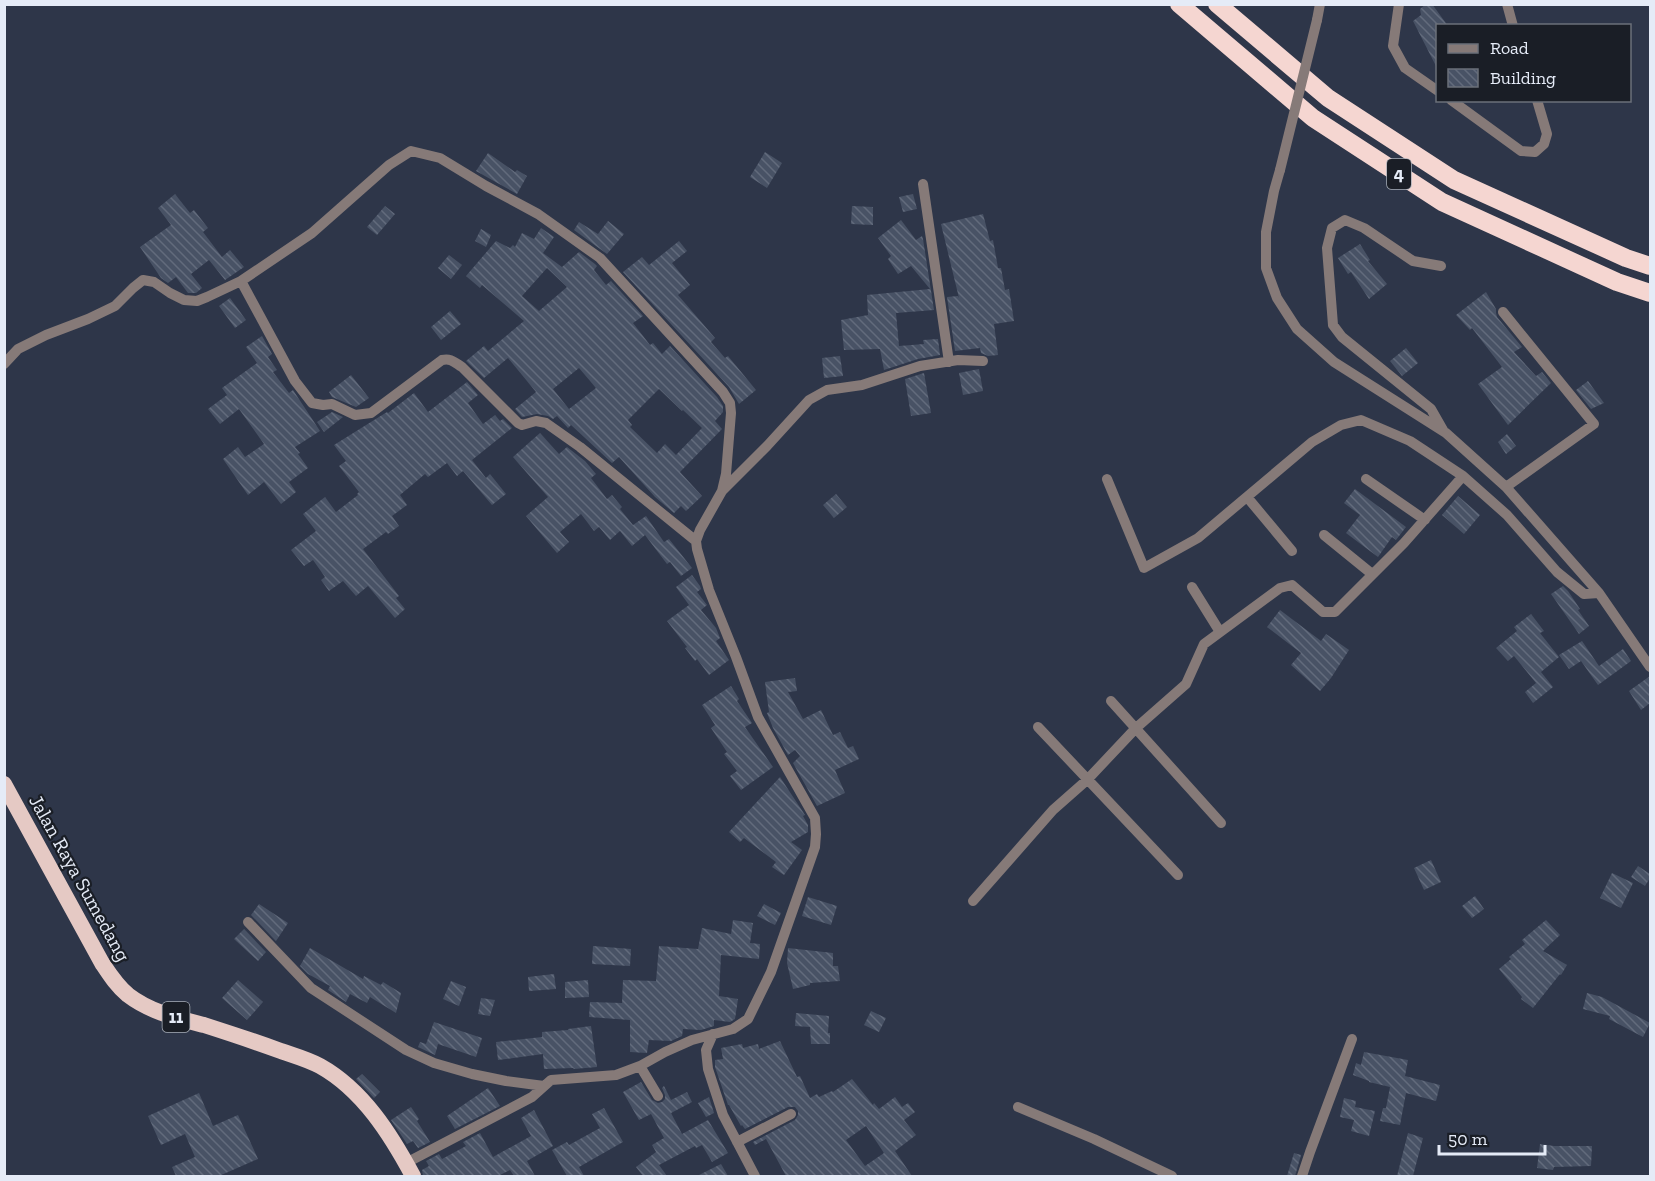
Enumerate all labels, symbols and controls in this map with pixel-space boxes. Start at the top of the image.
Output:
legend [1436,24,1631,102]
text: Road [1490,37,1529,59]
text: Building [1490,67,1556,89]
road number: 4 [1387,159,1411,189]
street label: Jalan Raya Sumedang [24,790,136,966]
road number: 11 [162,1002,190,1032]
scale bar [1439,1118,1546,1156]
text: 50 m [1448,1128,1488,1150]

